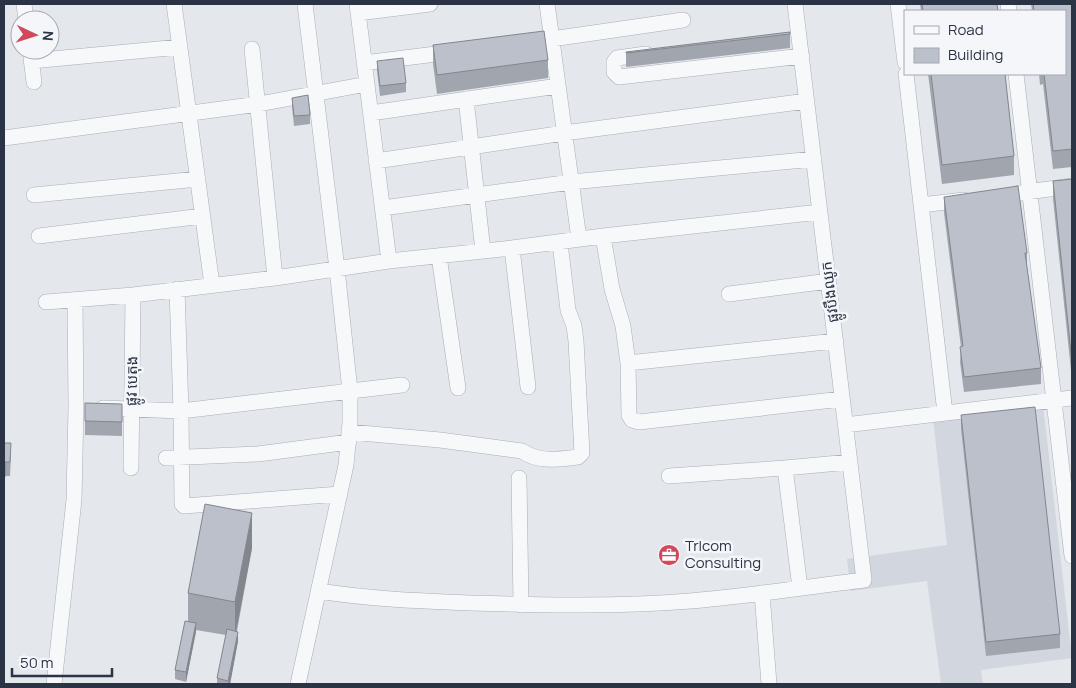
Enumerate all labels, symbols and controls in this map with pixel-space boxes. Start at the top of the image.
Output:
north arrow [10,10,60,60]
legend [904,10,1066,75]
text: Road [948,19,984,40]
text: N [39,30,58,42]
text: Building [948,44,1003,65]
street label: ផ្លូវបឹងឈូក [815,260,847,324]
street label: ផ្លូវ បេតុង [121,356,146,406]
place label: TrIcom Consulting [685,535,761,573]
office icon: TrIcom Consulting [657,543,681,567]
scale bar [12,646,112,678]
text: 50 m [20,652,54,673]

